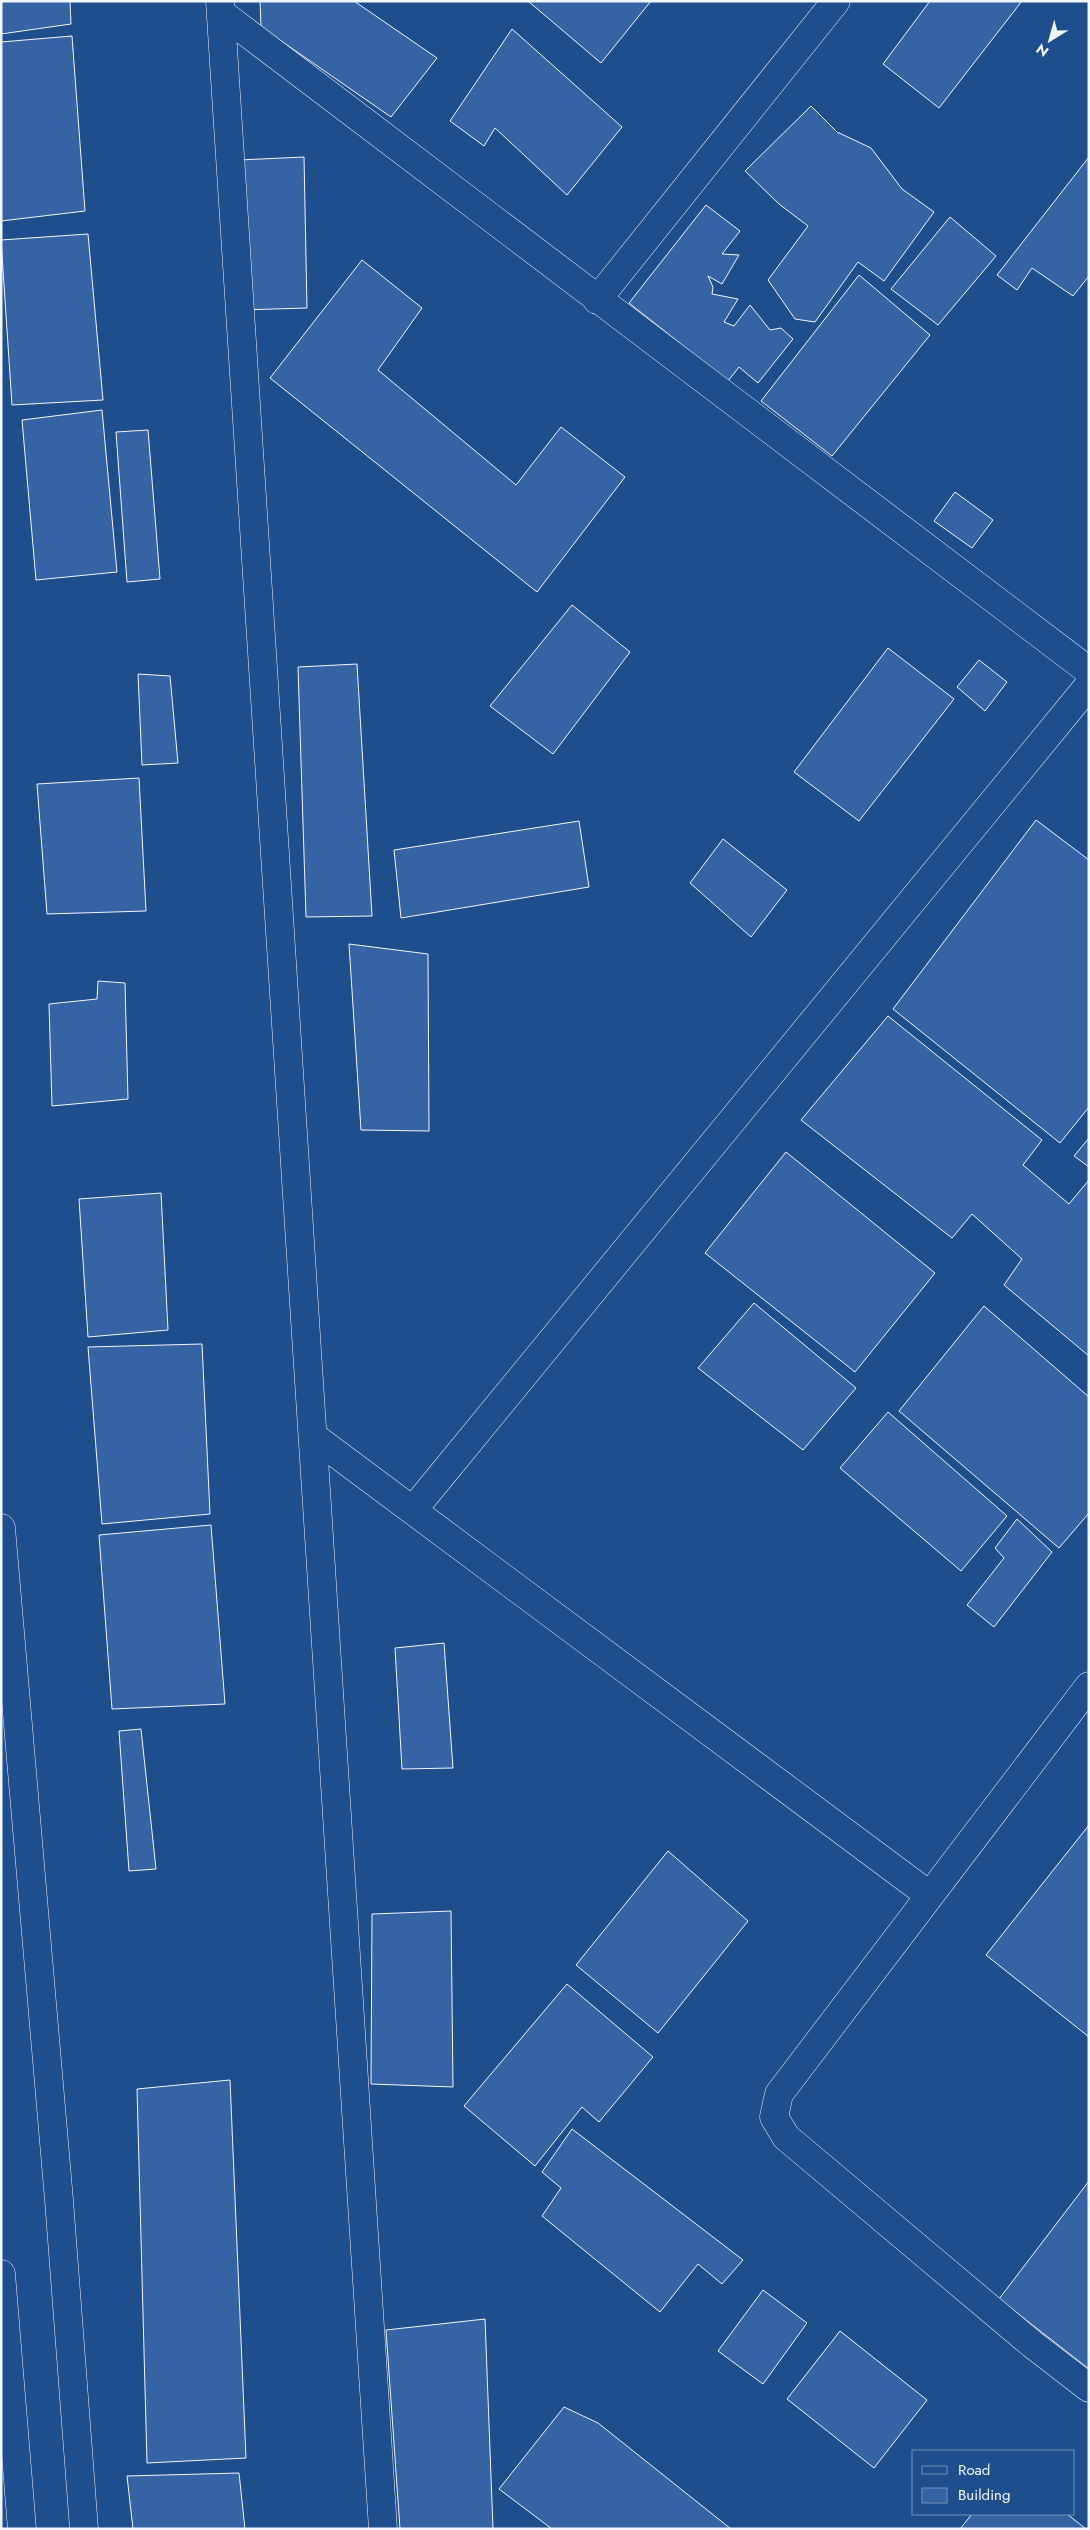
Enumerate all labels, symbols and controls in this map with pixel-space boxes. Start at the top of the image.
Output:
north arrow [1025,15,1075,65]
text: N [1032,39,1053,62]
legend [912,2450,1075,2515]
text: Road [958,2459,990,2481]
text: Building [958,2484,1010,2506]

